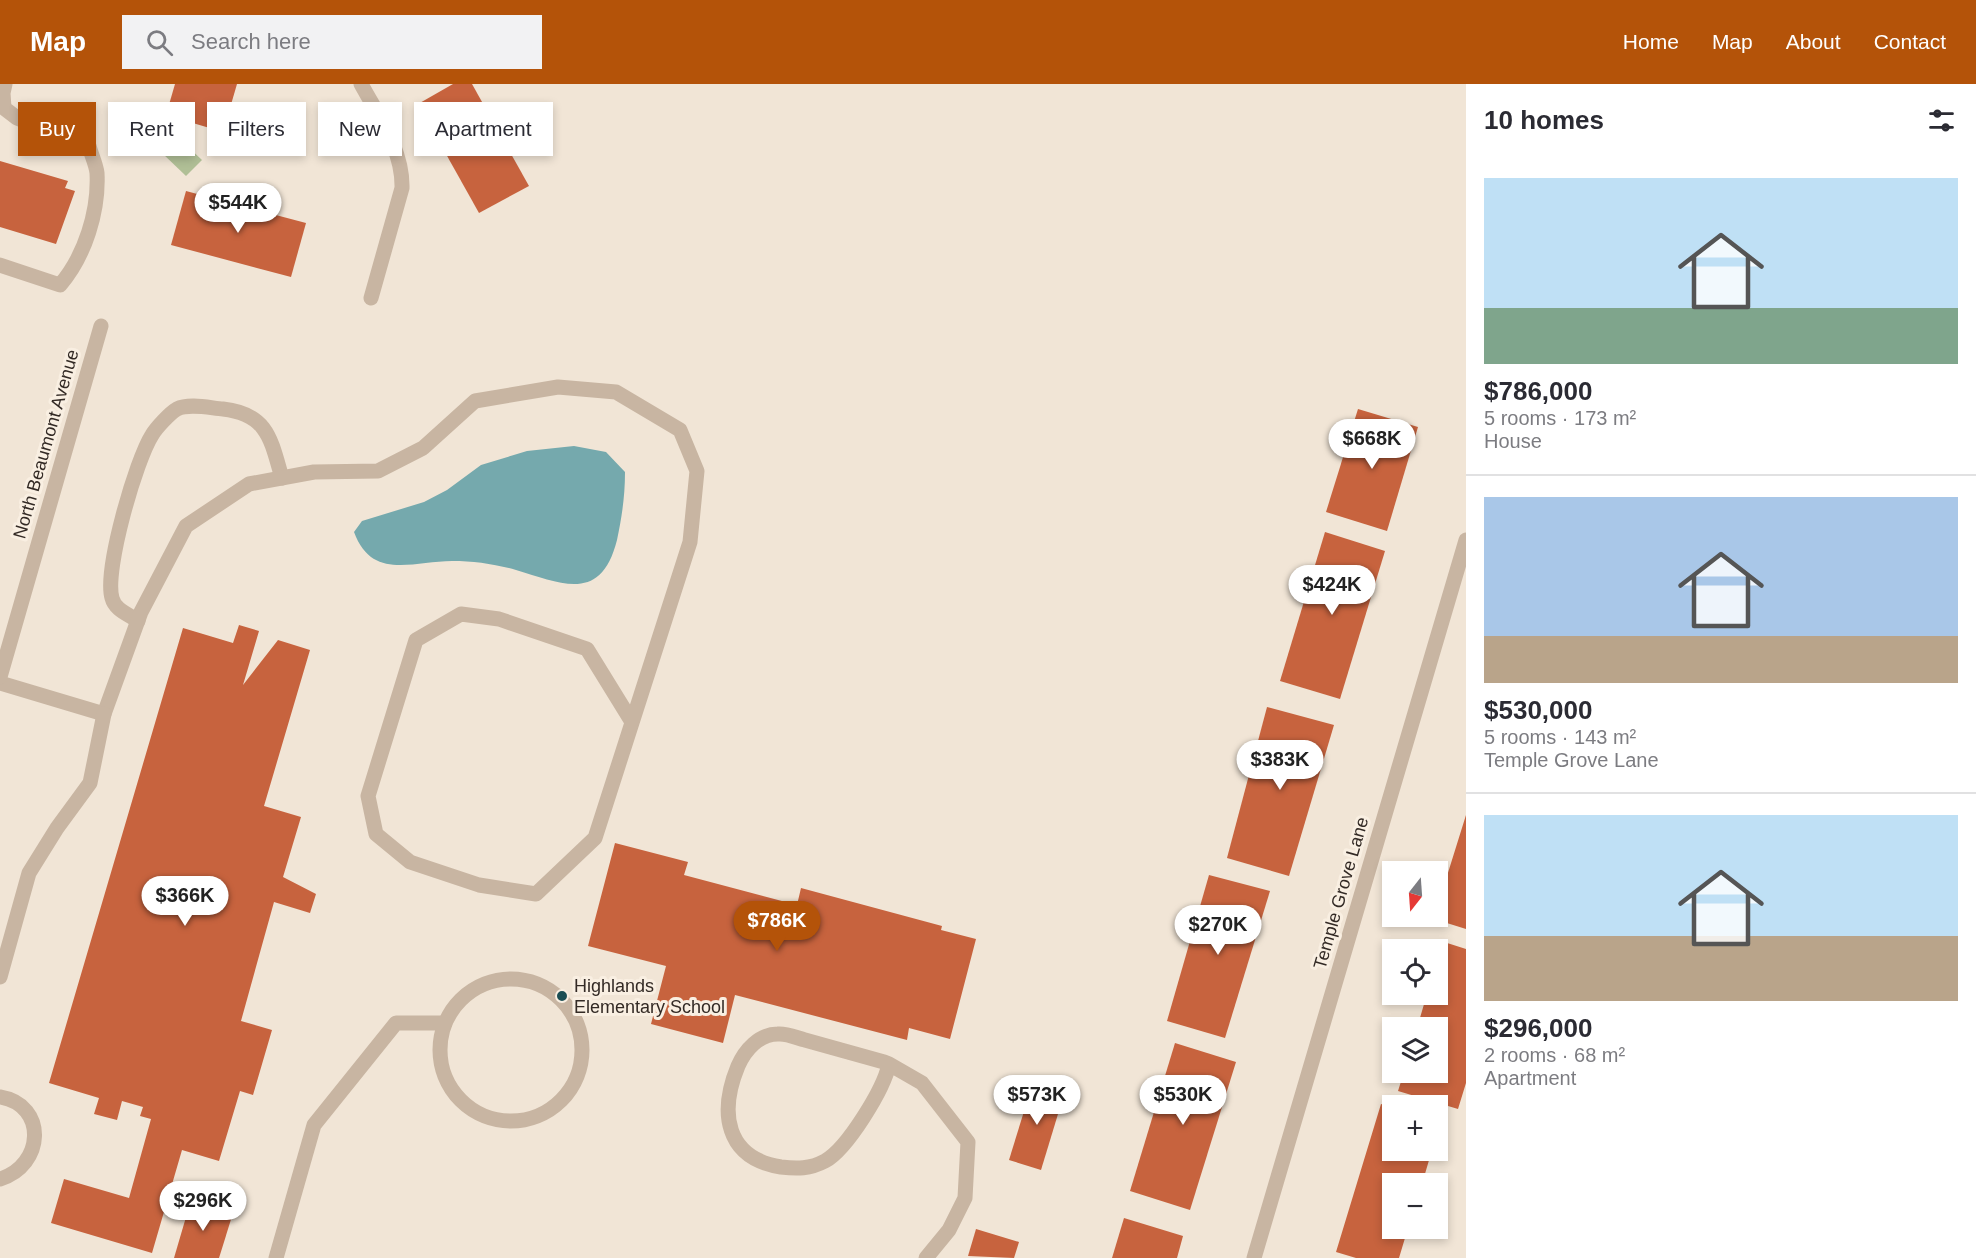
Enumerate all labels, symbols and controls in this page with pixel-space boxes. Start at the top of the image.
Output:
search box [122,15,542,69]
text: Map [30,26,86,57]
icon: search [143,26,176,59]
text: Search here [191,29,311,54]
text: Home [1623,30,1679,53]
text: Map [1712,30,1753,53]
text: About [1786,30,1841,53]
text: Contact [1874,30,1946,53]
chip: Buy [18,102,96,156]
chip: Rent [108,102,195,156]
chip: Filters [207,102,306,156]
chip: New [318,102,402,156]
chip: Apartment [414,102,553,156]
icon: filters [1925,104,1958,137]
text: 10 homes [1484,105,1604,135]
pin: $544K [196,183,280,234]
text: $544K [209,191,267,213]
icon: home [1667,217,1775,325]
street label: North Beaumont Avenue [9,347,83,541]
text: $786,000 [1484,376,1592,406]
text: 5 rooms · 173 m² [1484,407,1636,429]
pin: $668K [1330,419,1414,470]
text: $668K [1343,427,1401,449]
text: House [1484,430,1542,452]
icon: home [1667,536,1775,644]
pin: $424K [1290,565,1374,616]
text: $424K [1303,573,1361,595]
text: $530,000 [1484,695,1592,725]
text: 5 rooms · 143 m² [1484,726,1636,748]
pin: $383K [1238,740,1322,791]
text: $383K [1251,748,1309,770]
text: Temple Grove Lane [1484,749,1659,771]
street label: Temple Grove Lane [1310,815,1372,971]
icon: home [1667,854,1775,962]
north arrow [1382,861,1448,927]
map controls [1382,861,1448,1239]
pin: $366K [143,876,227,927]
text: $366K [156,884,214,906]
pin: $786K [735,901,819,952]
pin: $270K [1176,905,1260,956]
text: $786K [748,909,806,931]
text: $270K [1189,913,1247,935]
button: locate [1382,939,1448,1005]
place label: Highlands Elementary School [574,976,725,1017]
marker: Highlands Elementary School [555,989,569,1003]
text: $296,000 [1484,1013,1592,1043]
button: layers [1382,1017,1448,1083]
text: 2 rooms · 68 m² [1484,1044,1625,1066]
text: Apartment [1484,1067,1576,1089]
pin: $573K [995,1075,1079,1126]
pin: $530K [1141,1075,1225,1126]
text: $573K [1008,1083,1066,1105]
text: $530K [1154,1083,1212,1105]
button: + [1382,1095,1448,1161]
button: − [1382,1173,1448,1239]
pin: $296K [161,1181,245,1232]
text: $296K [174,1189,232,1211]

